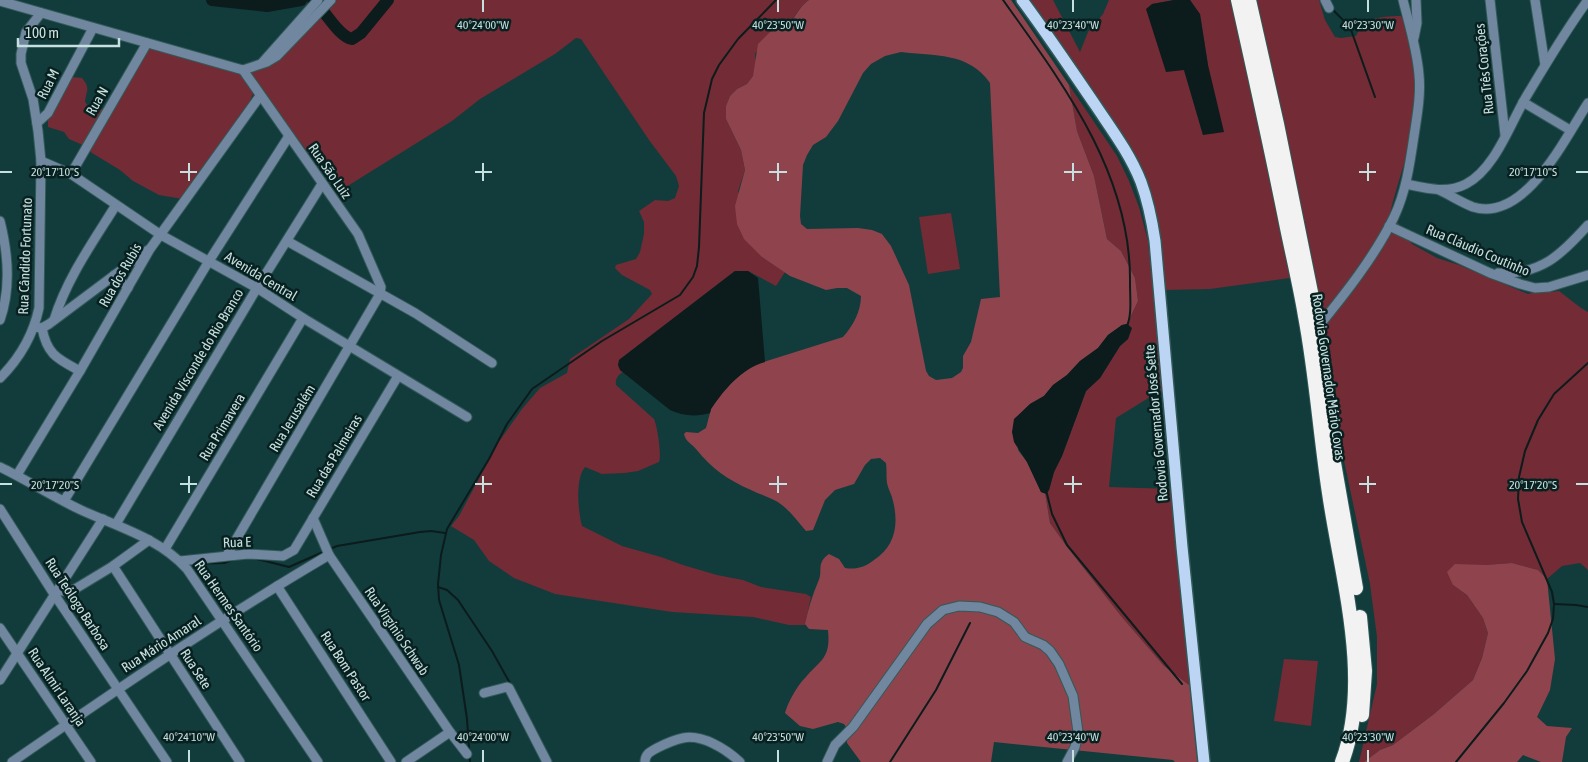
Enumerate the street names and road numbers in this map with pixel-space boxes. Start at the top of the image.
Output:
street label: Rua Três Corações [1471,23,1497,115]
street label: Rua M [34,66,62,102]
street label: Rua N [82,84,112,118]
street label: Rua São Luiz [305,140,355,202]
street label: Rua Cândido Fortunato [15,197,35,315]
street label: Rua Cláudio Coutinho [1424,221,1532,279]
street label: Rua dos Rubis [95,240,145,310]
street label: Avenida Central [222,248,300,304]
street label: Avenida Visconde do Rio Branco [149,286,247,432]
street label: Rodovia Governador Mário Covas [1309,293,1349,461]
street label: Rodovia Governador José Sette [1141,344,1171,502]
street label: Rua Jerusalém [266,382,318,454]
street label: Rua Primavera [196,391,248,463]
street label: Rua das Palmeiras [303,412,365,500]
street label: Rua E [223,534,251,550]
street label: Rua Teólogo Barbosa [42,555,114,653]
street label: Rua Hermes Santório [192,557,266,655]
street label: Rua Virgínio Schwab [362,584,433,678]
street label: Rua Mário Amaral [118,612,204,676]
street label: Rua Bom Pastor [317,628,375,705]
street label: Rua Almir Laranja [25,645,89,729]
street label: Rua Sete [177,646,215,692]

